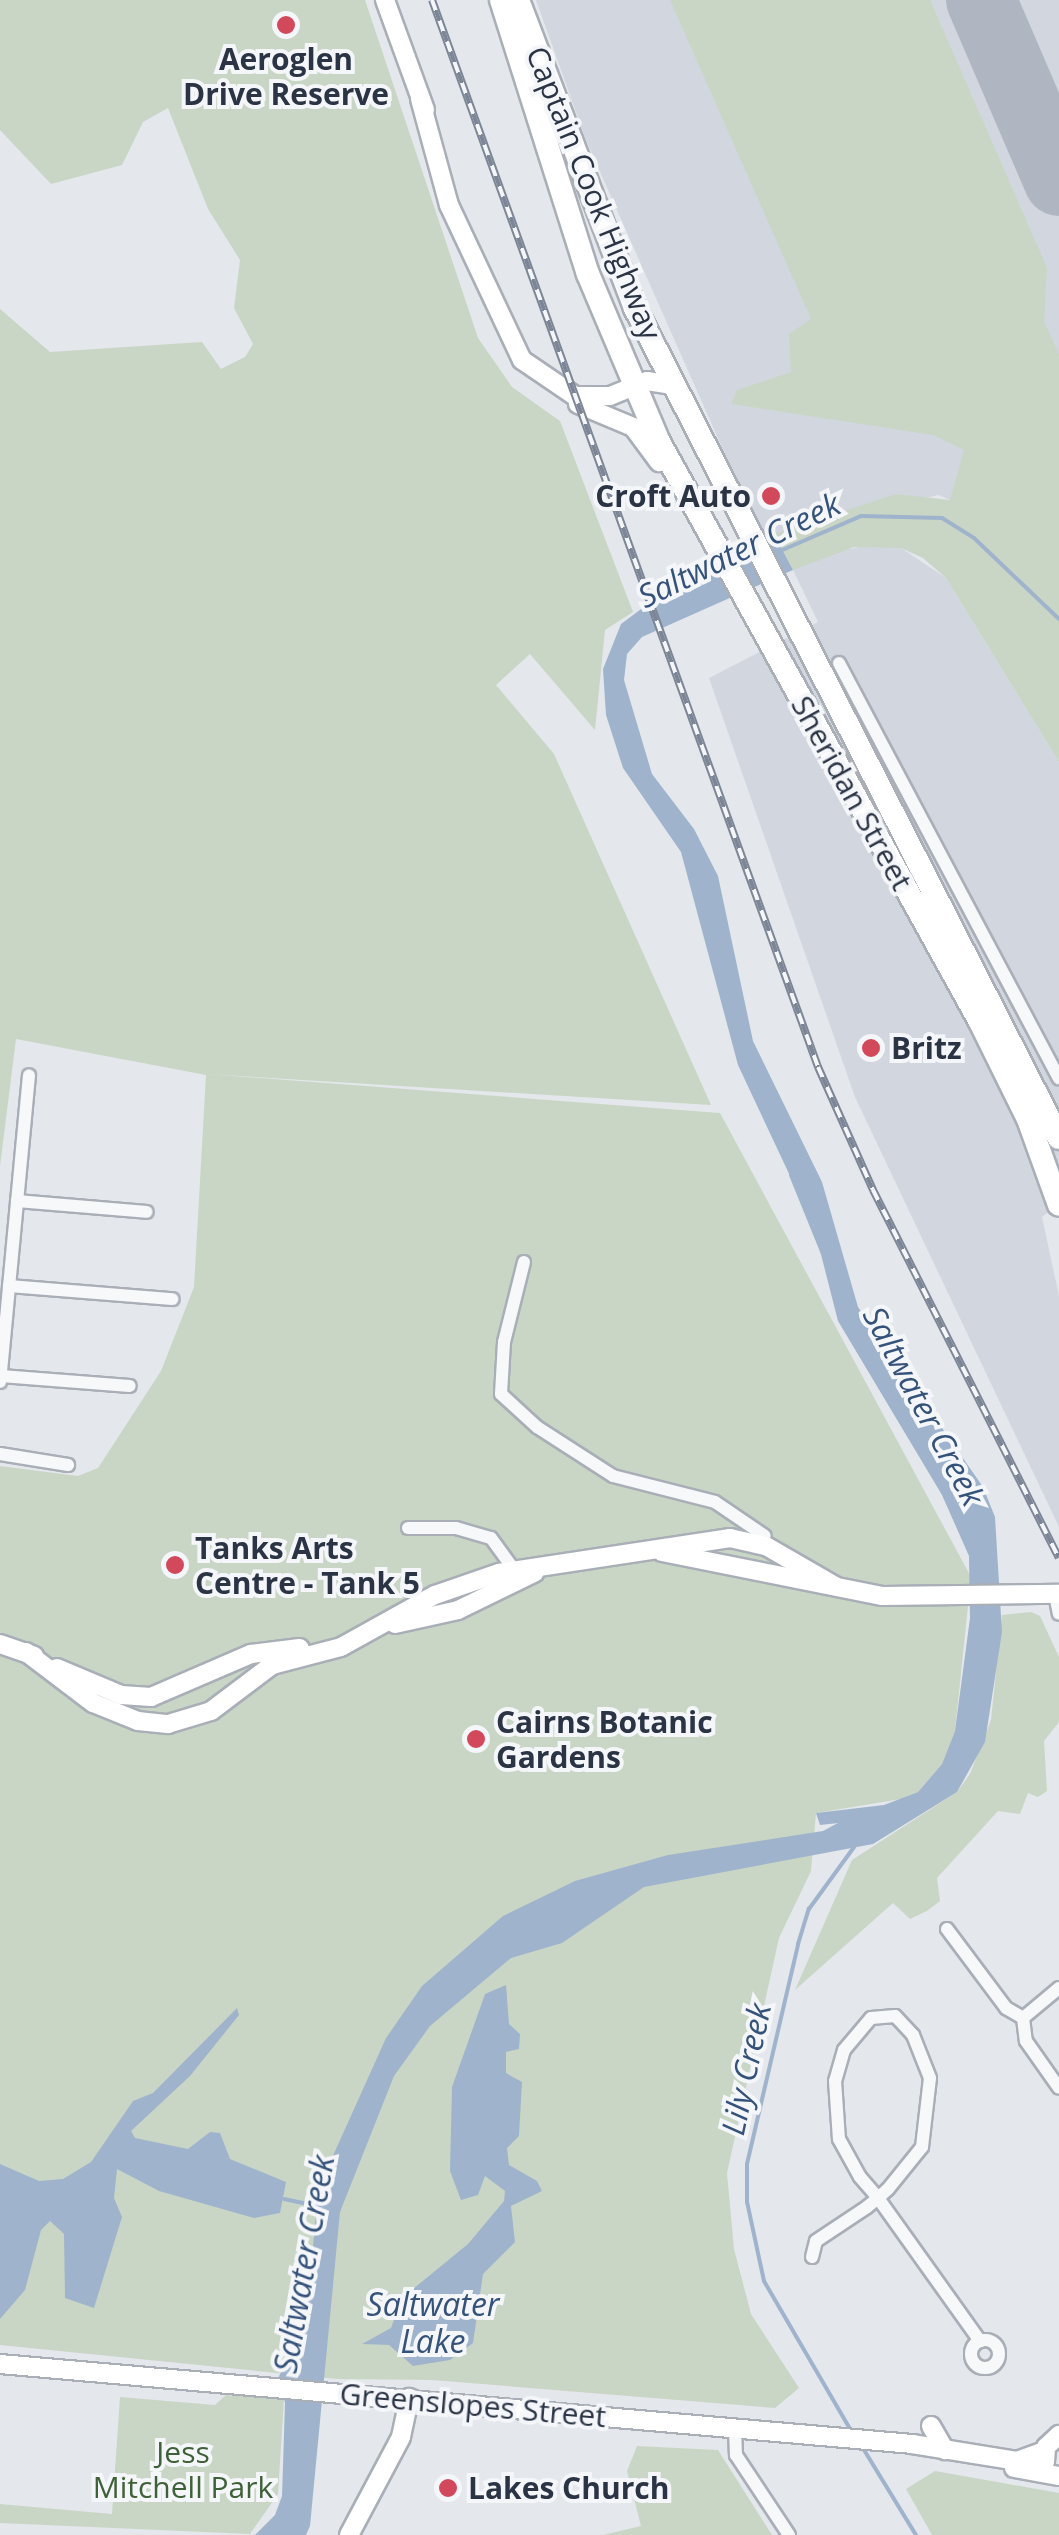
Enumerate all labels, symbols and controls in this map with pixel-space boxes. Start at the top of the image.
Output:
marker: Aeroglen Drive Reserve [275,14,297,36]
place label: Aeroglen Drive Reserve [183,41,389,112]
street label: Captain Cook Highway [519,41,669,345]
place label: Croft Auto [595,478,751,514]
water label: Saltwater Creek [632,484,846,616]
marker: Croft Auto [760,485,782,507]
street label: Sheridan Street [784,690,920,896]
place label: Britz [891,1030,962,1066]
marker: Britz [860,1037,882,1059]
water label: Saltwater Creek [855,1300,993,1512]
place label: Tanks Arts Centre - Tank 5 [195,1530,420,1600]
marker: Tanks Arts Centre - Tank 5 [164,1554,186,1576]
place label: Cairns Botanic Gardens [496,1704,713,1774]
marker: Cairns Botanic Gardens [465,1728,487,1750]
water label: Lily Creek [713,2000,779,2138]
water label: Saltwater Creek [266,2152,342,2376]
water label: Saltwater Lake [367,2286,499,2361]
street label: Greenslopes Street [338,2375,608,2435]
park label: Jess Mitchell Park [93,2434,273,2504]
place label: Lakes Church [468,2470,669,2506]
marker: Lakes Church [437,2477,459,2499]

